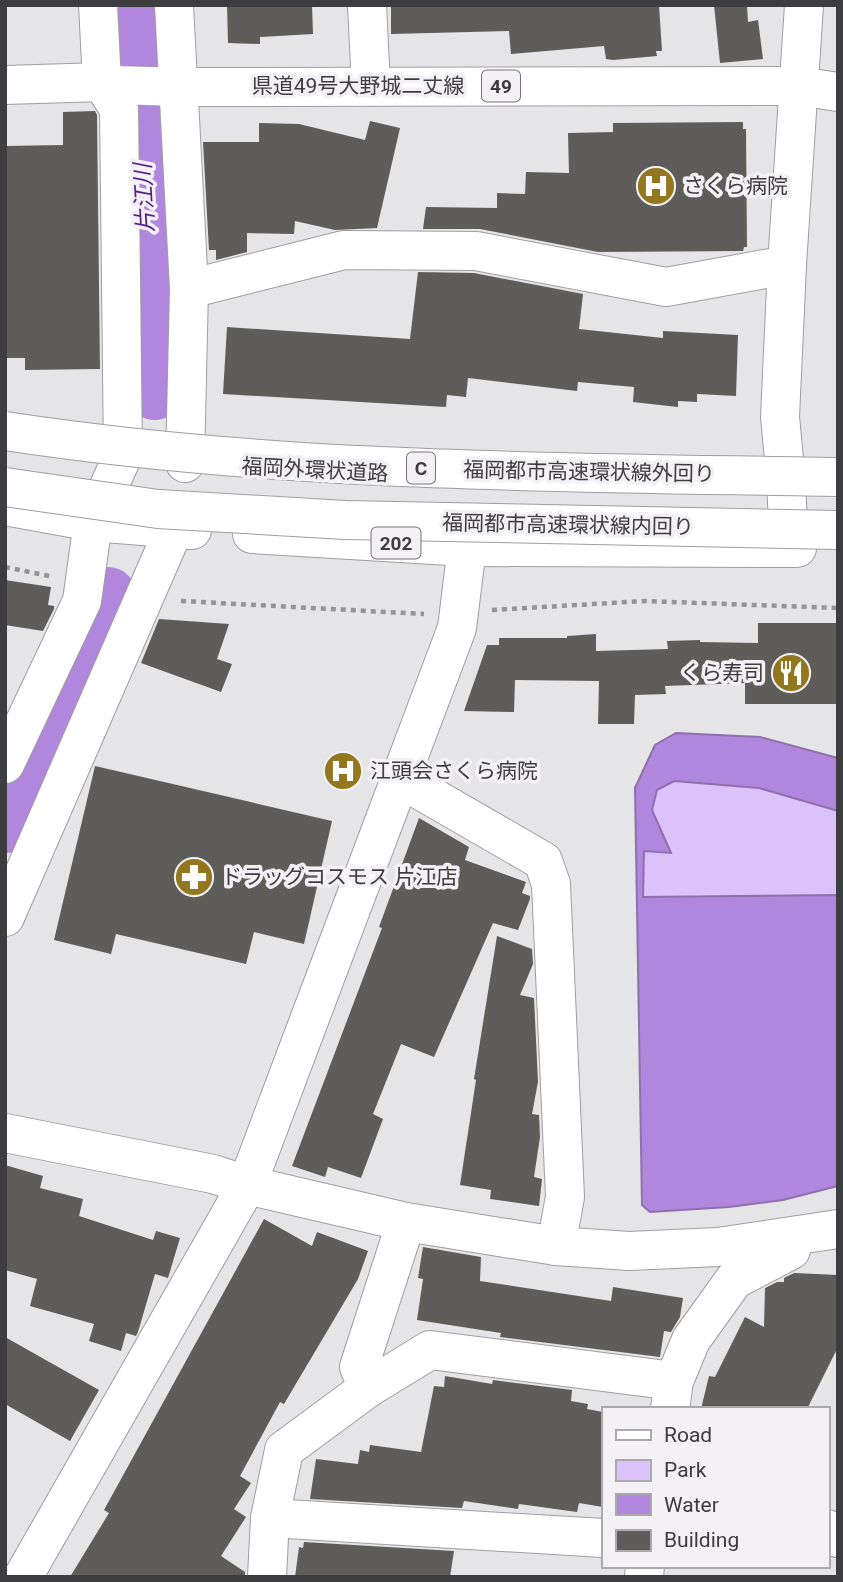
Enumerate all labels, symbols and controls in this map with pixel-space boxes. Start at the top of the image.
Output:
road number: 49 [482,71,520,102]
street label: 県道49号大野城二丈線 [252,74,464,98]
water label: 片江川 [129,160,160,233]
hospital icon: さくら病院 [635,165,677,207]
place label: さくら病院 [683,174,788,198]
road number: C [407,453,435,484]
street label: 福岡外環状道路 [241,454,389,486]
street label: 福岡都市高速環状線外回り [463,458,715,486]
street label: 福岡都市高速環状線内回り [442,511,694,539]
road number: 202 [372,528,420,558]
restaurant icon: くら寿司 [770,652,812,694]
place label: くら寿司 [680,661,764,685]
hospital icon: 江頭会さくら病院 [322,750,364,792]
place label: 江頭会さくら病院 [370,759,538,783]
pharmacy icon: ドラッグコスモス 片江店 [173,856,215,898]
place label: ドラッグコスモス 片江店 [221,865,457,889]
legend [602,1407,829,1568]
text: Road [664,1423,712,1447]
text: Park [664,1458,707,1482]
text: Water [664,1493,719,1517]
text: Building [664,1528,739,1552]

